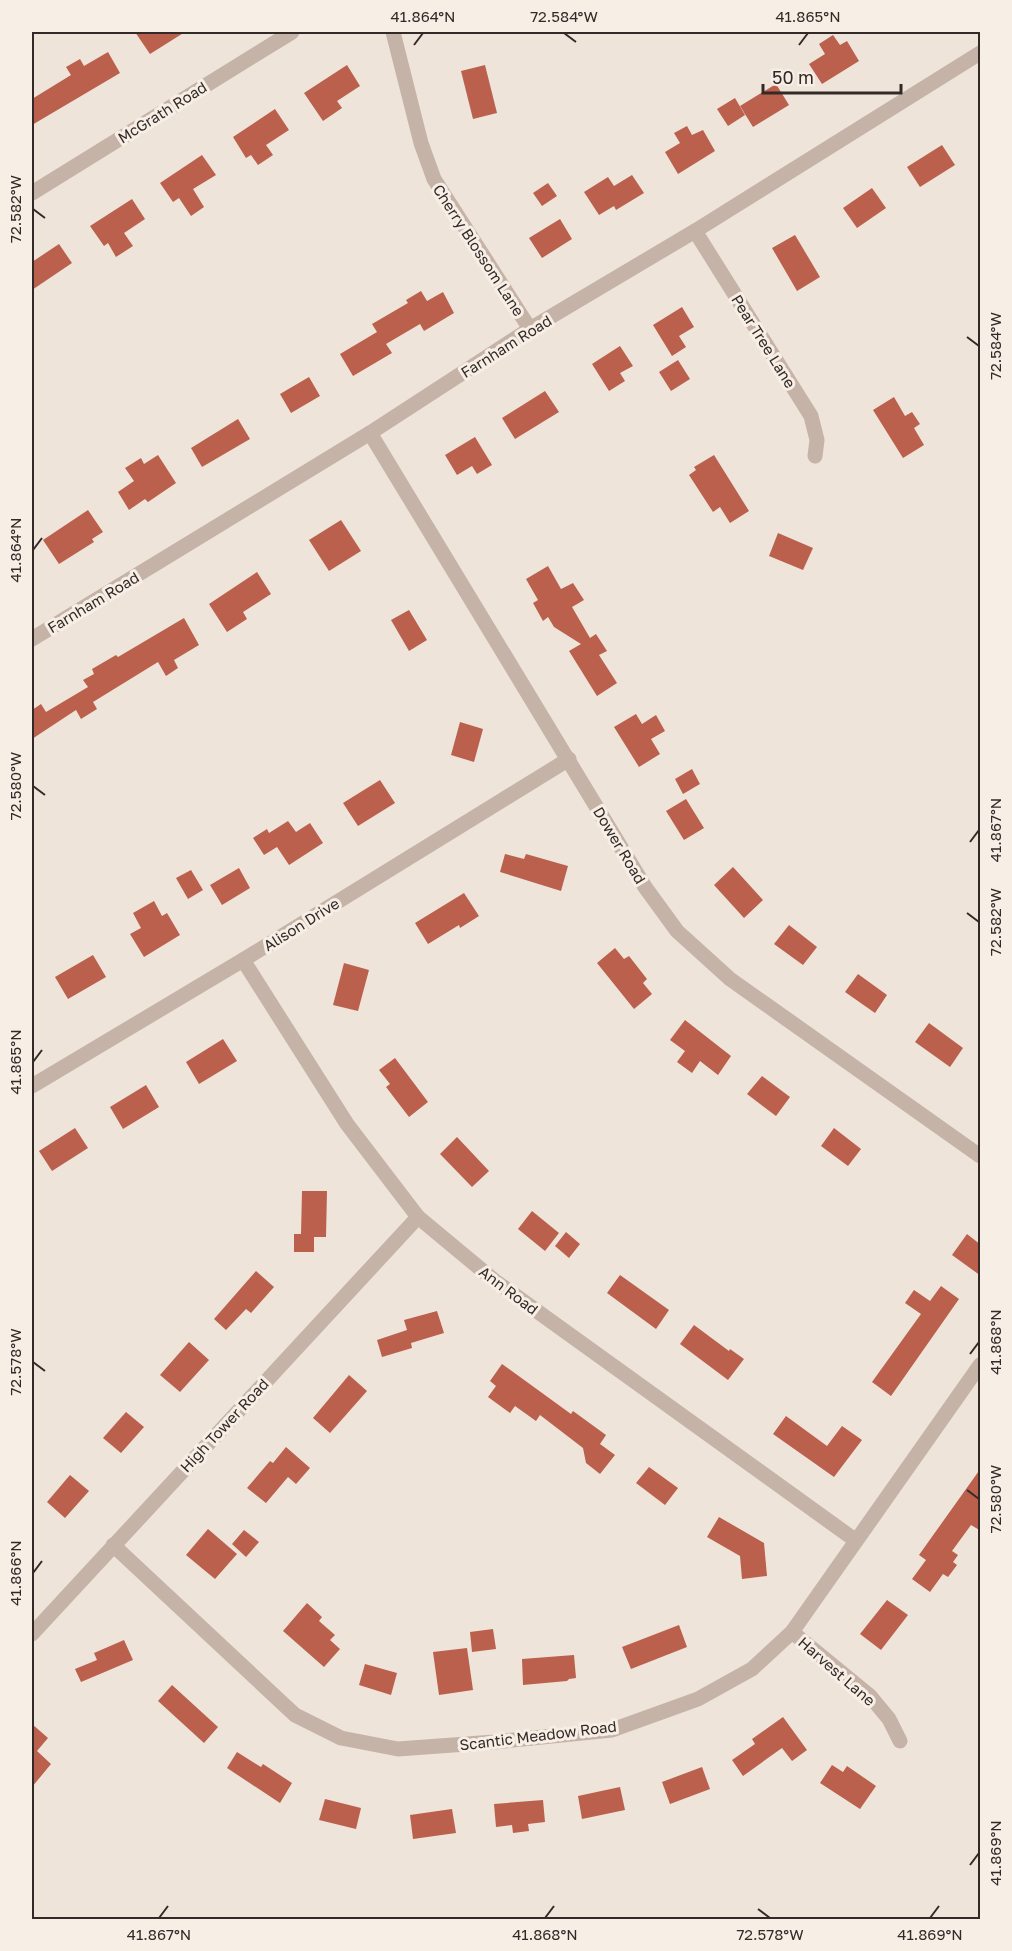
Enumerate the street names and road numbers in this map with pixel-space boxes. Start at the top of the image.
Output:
street label: McGrath Road [114,77,210,147]
street label: Cherry Blossom Lane [430,181,528,319]
street label: Pear Tree Lane [728,291,800,391]
street label: Farnham Road [457,311,555,381]
street label: Farnham Road [44,568,142,636]
street label: Dower Road [590,803,650,887]
street label: Alison Drive [260,894,342,954]
street label: Ann Road [476,1262,542,1318]
street label: High Tower Road [176,1374,272,1476]
street label: Harvest Lane [795,1633,879,1709]
street label: Scantic Meadow Road [458,1716,618,1754]

